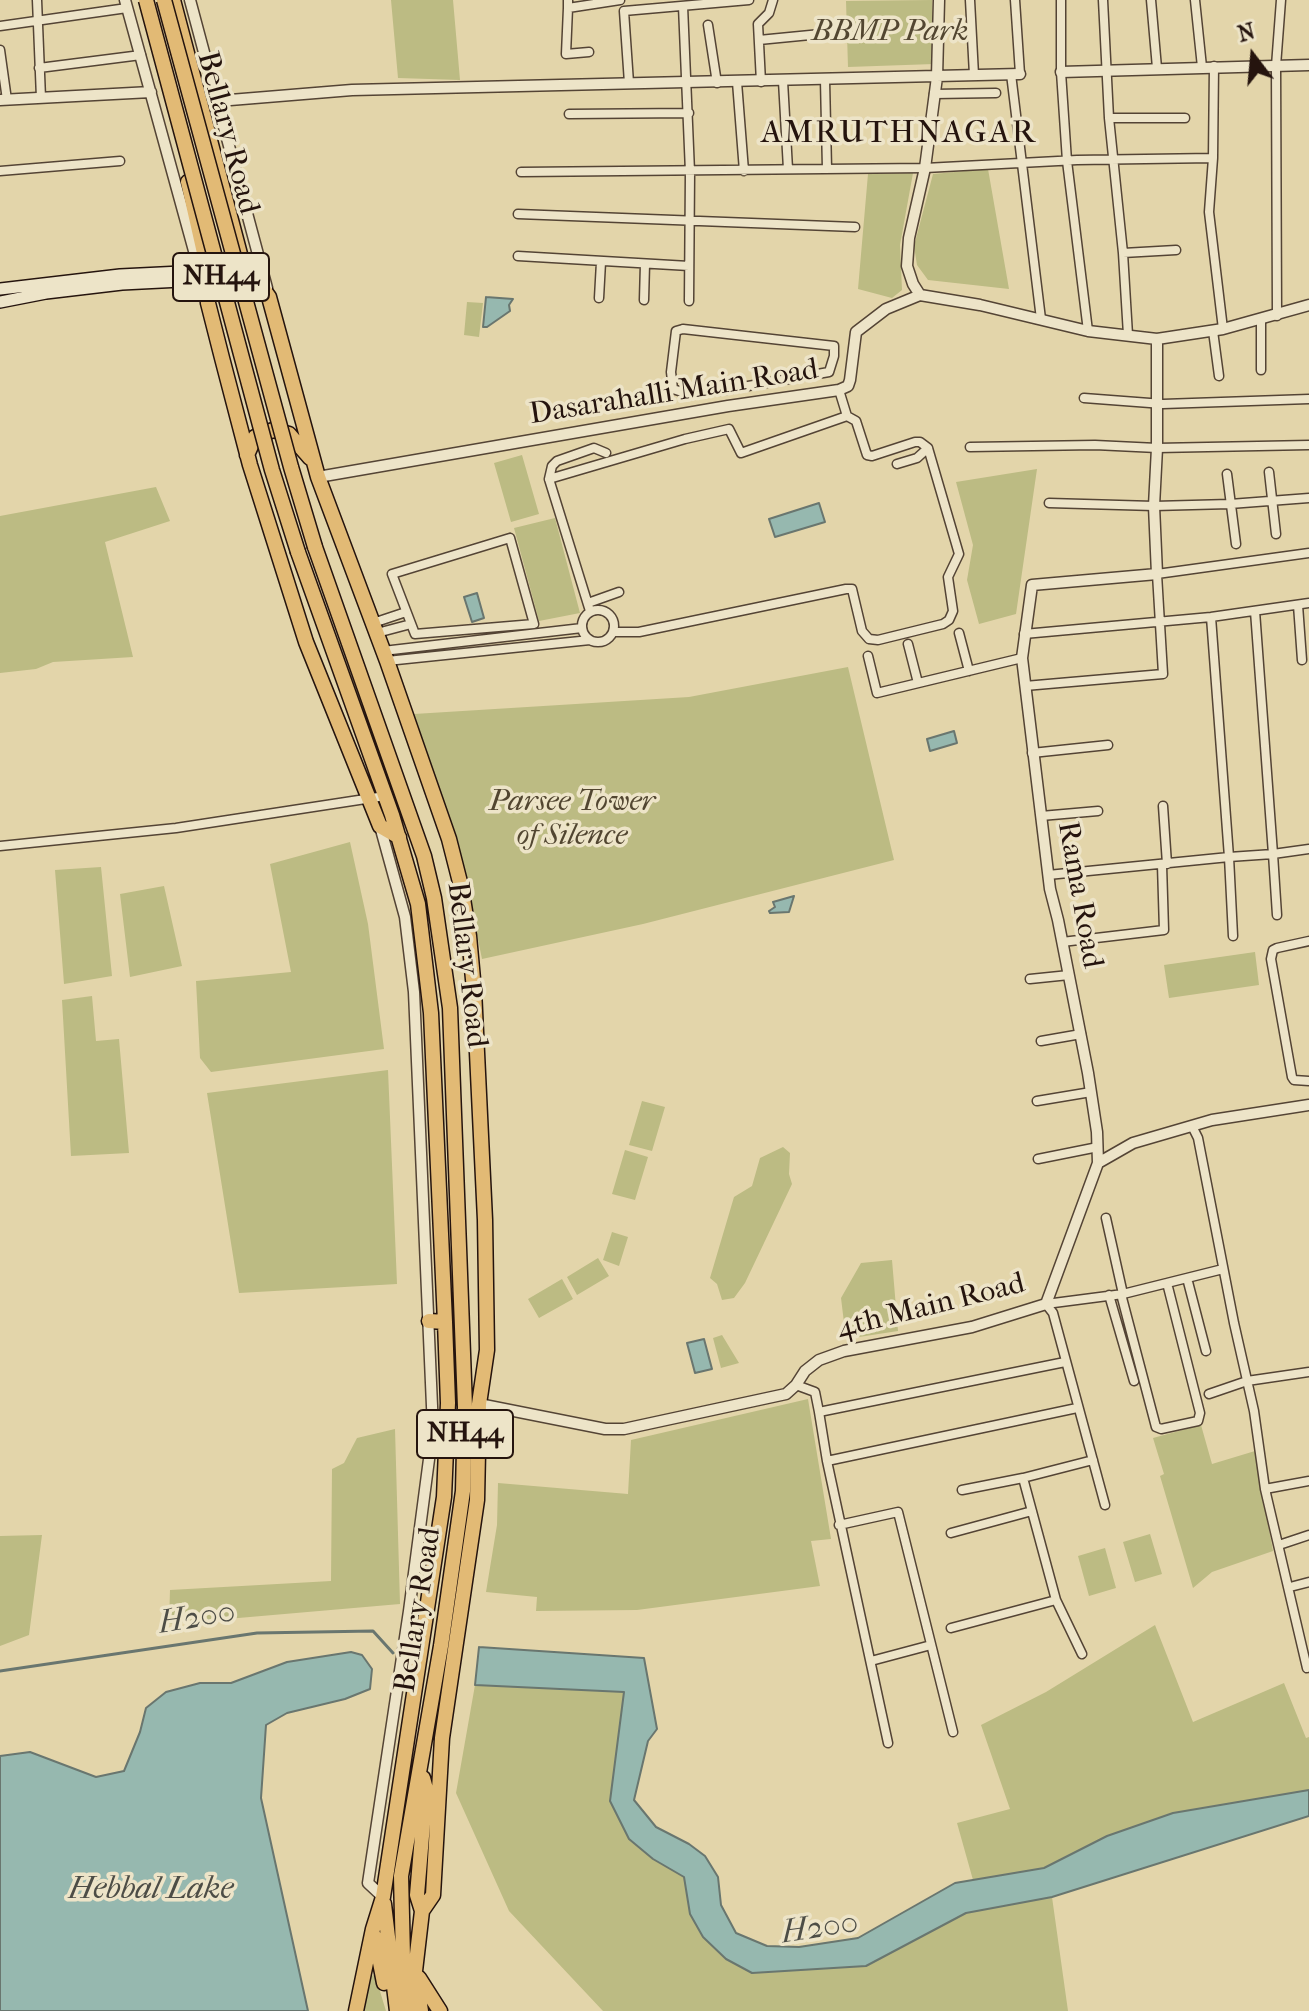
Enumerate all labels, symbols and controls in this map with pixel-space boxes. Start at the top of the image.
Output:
park label: BBMP Park [812,15,968,51]
north arrow [1213,16,1293,96]
text: N [1235,18,1258,48]
street label: Bellary Road [188,48,266,218]
district label: AMRUTHNAGAR [761,115,1037,153]
road number: NH44 [173,253,269,301]
street label: Dasarahalli Main Road [527,352,821,434]
park label: Parsee Tower of Silence [489,785,655,856]
street label: Rama Road [1048,819,1110,971]
street label: Bellary Road [438,880,494,1050]
street label: 4th Main Road [833,1266,1029,1348]
road number: NH44 [417,1410,513,1458]
street label: Bellary Road [388,1525,450,1695]
water label: H200 [156,1594,238,1644]
water label: Hebbal Lake [68,1871,234,1909]
water label: H200 [779,1905,861,1953]

